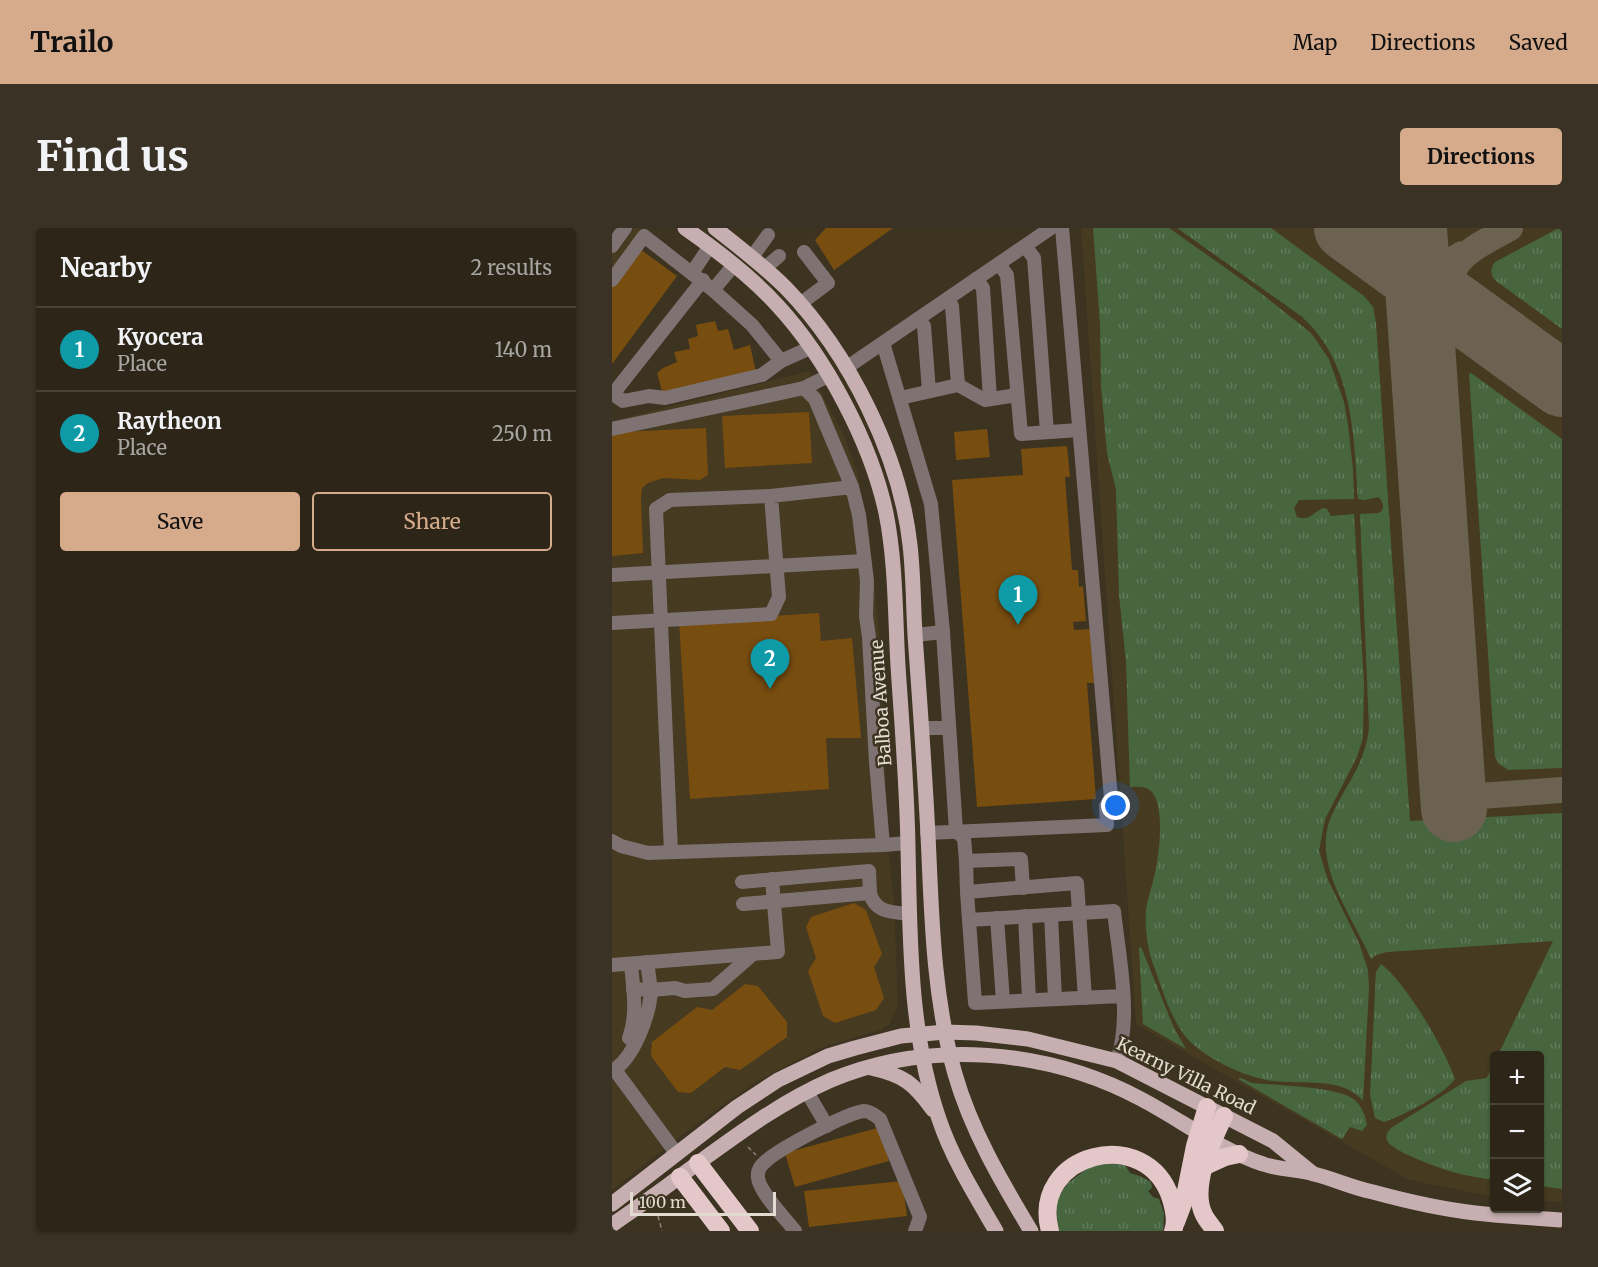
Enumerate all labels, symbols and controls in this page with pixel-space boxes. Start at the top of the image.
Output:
text: Trailo [30,24,114,60]
text: Map [1293,29,1337,56]
text: Directions [1370,29,1475,56]
text: Saved [1508,29,1568,56]
button: Directions [1400,128,1562,185]
text: Find us [36,130,189,182]
text: Nearby [60,251,152,284]
text: 2 results [470,255,552,280]
text: Kyocera [117,323,204,351]
text: 1 [75,337,84,362]
text: 140 m [495,337,552,362]
text: Place [117,351,167,376]
text: Raytheon [117,407,222,435]
text: 2 [74,421,85,446]
text: 250 m [492,421,552,446]
text: Place [117,435,167,460]
button: Save [60,492,300,551]
button: Share [312,492,552,551]
pin: 1 [998,576,1038,625]
street label: Balboa Avenue [865,639,896,767]
pin: 2 [750,640,790,689]
your location [1101,791,1130,820]
street label: Kearny Villa Road [1113,1032,1260,1119]
map controls [1490,1051,1544,1213]
button: + [1490,1051,1544,1105]
button: − [1490,1105,1544,1159]
button: layers [1490,1159,1544,1213]
scale bar [630,1189,776,1216]
text: 100 m [639,1192,686,1212]

